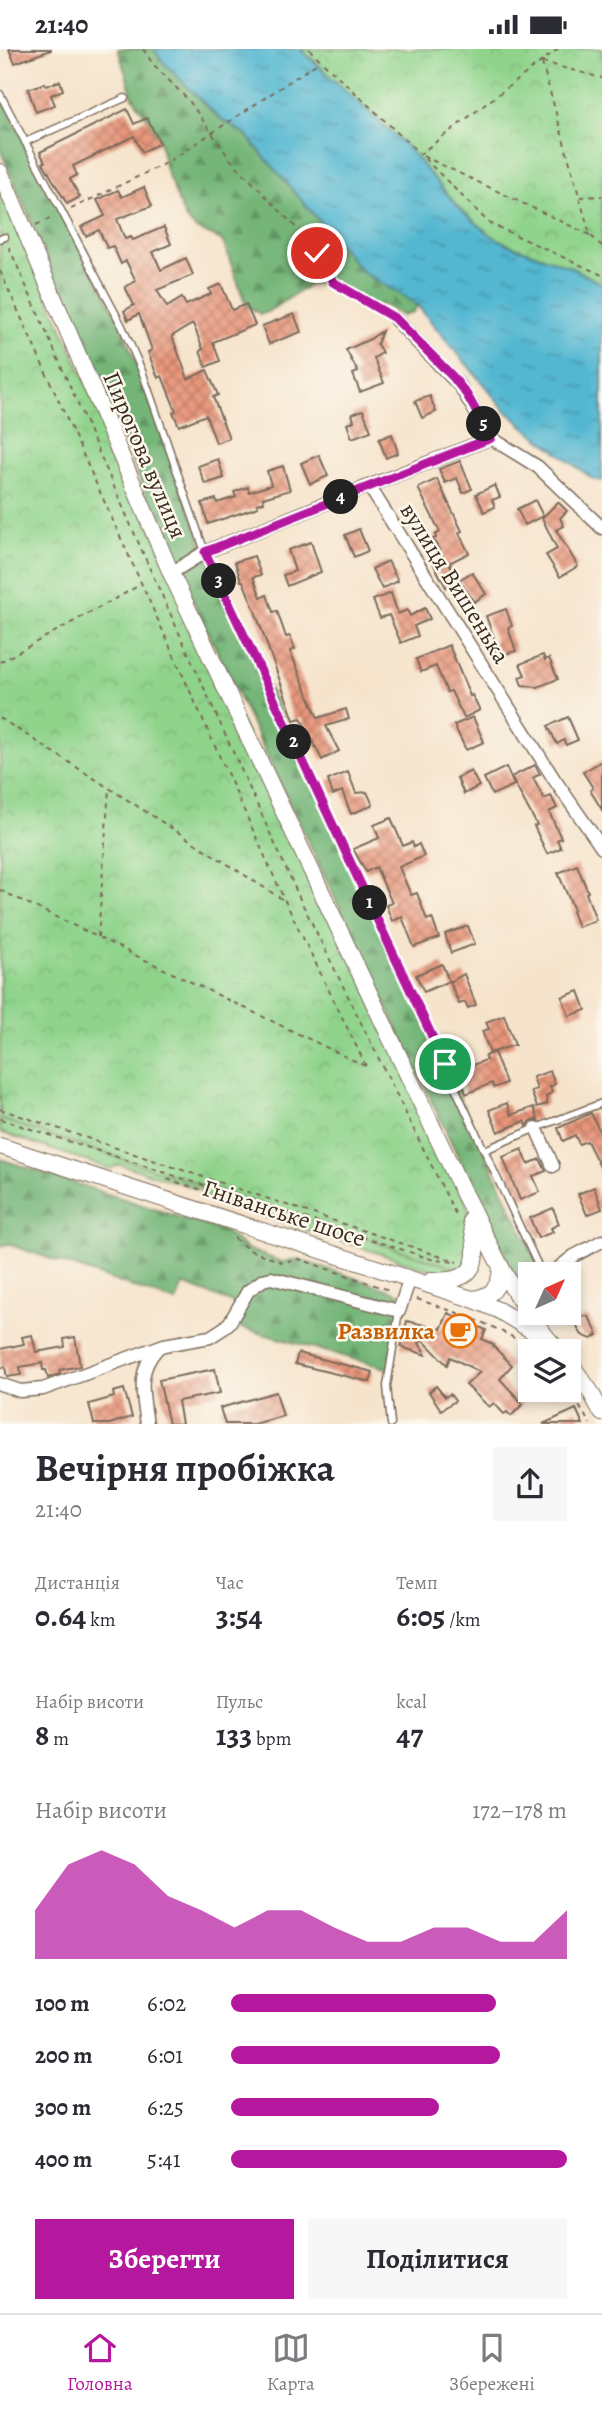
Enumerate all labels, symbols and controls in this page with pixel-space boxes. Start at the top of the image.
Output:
text: 21:40 [35,7,88,42]
pin [287,223,347,283]
icon: check [298,234,336,272]
street label: Пирогова вулиця [95,367,195,543]
pin: 5 [466,407,502,441]
text: 5 [479,410,488,436]
pin: 4 [324,479,358,515]
text: 4 [336,483,345,509]
street label: вулиця Вишенька [393,496,517,670]
pin: 3 [202,563,236,599]
text: 3 [214,567,223,593]
pin: 2 [276,725,312,759]
text: 2 [289,728,298,754]
pin: 1 [352,885,388,921]
text: 1 [366,889,373,915]
pin [415,1034,475,1094]
icon: arrive [426,1045,464,1083]
street label: Гніванське шосе [199,1172,369,1254]
north arrow [518,1262,581,1325]
map controls [518,1262,581,1402]
cafe icon: Развилка [441,1312,479,1350]
place label: Развилка [338,1315,436,1347]
button: layers [518,1339,581,1402]
text: Вечірня пробіжка [35,1442,335,1494]
button: share [493,1447,567,1521]
text: 21:40 [35,1494,82,1525]
text: Дистанція [35,1570,120,1596]
text: Час [216,1570,244,1596]
text: Темп [396,1570,438,1596]
text: 0.64 [35,1596,86,1636]
text: 3:54 [216,1596,263,1636]
text: 6:05 [396,1596,445,1636]
text: km [86,1607,115,1633]
text: /km [445,1607,481,1633]
text: Набір висоти [35,1689,144,1715]
text: Пульс [216,1689,263,1715]
text: kcal [396,1689,427,1715]
text: 8 [35,1715,49,1755]
text: 133 [216,1715,252,1755]
text: 47 [396,1715,423,1755]
text: m [49,1726,69,1752]
text: bpm [252,1726,291,1752]
text: Набір висоти [35,1795,167,1826]
text: 172–178 m [472,1795,567,1826]
text: 100 m [35,1988,90,2019]
text: 6:02 [147,1988,186,2019]
text: 200 m [35,2040,93,2071]
text: 6:01 [147,2040,183,2071]
text: 300 m [35,2092,91,2123]
text: 6:25 [147,2092,184,2123]
text: 400 m [35,2144,92,2175]
text: 5:41 [147,2144,181,2175]
button: Зберегти [35,2219,294,2299]
button: Поділитися [308,2219,567,2299]
tab: Головна [67,2329,133,2397]
tab: Карта [267,2329,315,2397]
tab: Збережені [449,2329,535,2397]

